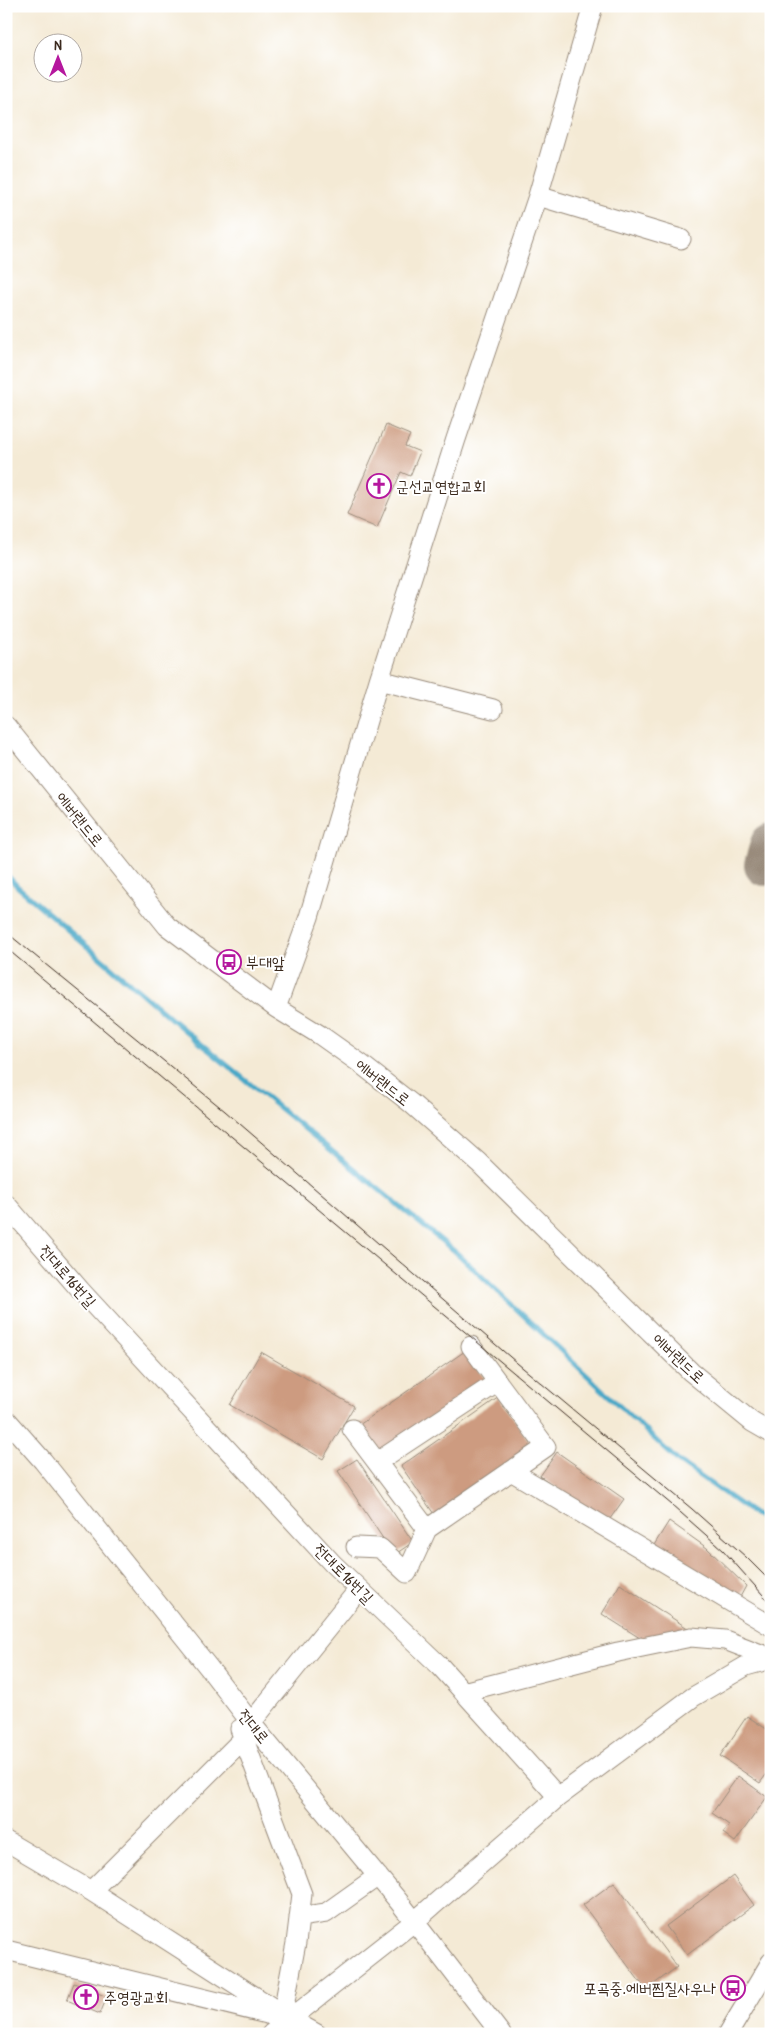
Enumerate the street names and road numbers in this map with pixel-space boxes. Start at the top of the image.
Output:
street label: 에버랜드로 [51,787,109,851]
street label: 에버랜드로 [351,1054,415,1110]
street label: 전대로16번길 [35,1240,101,1312]
street label: 에버랜드로 [648,1328,710,1388]
street label: 전대로16번길 [309,1538,379,1608]
street label: 전대로 [233,1704,275,1748]

